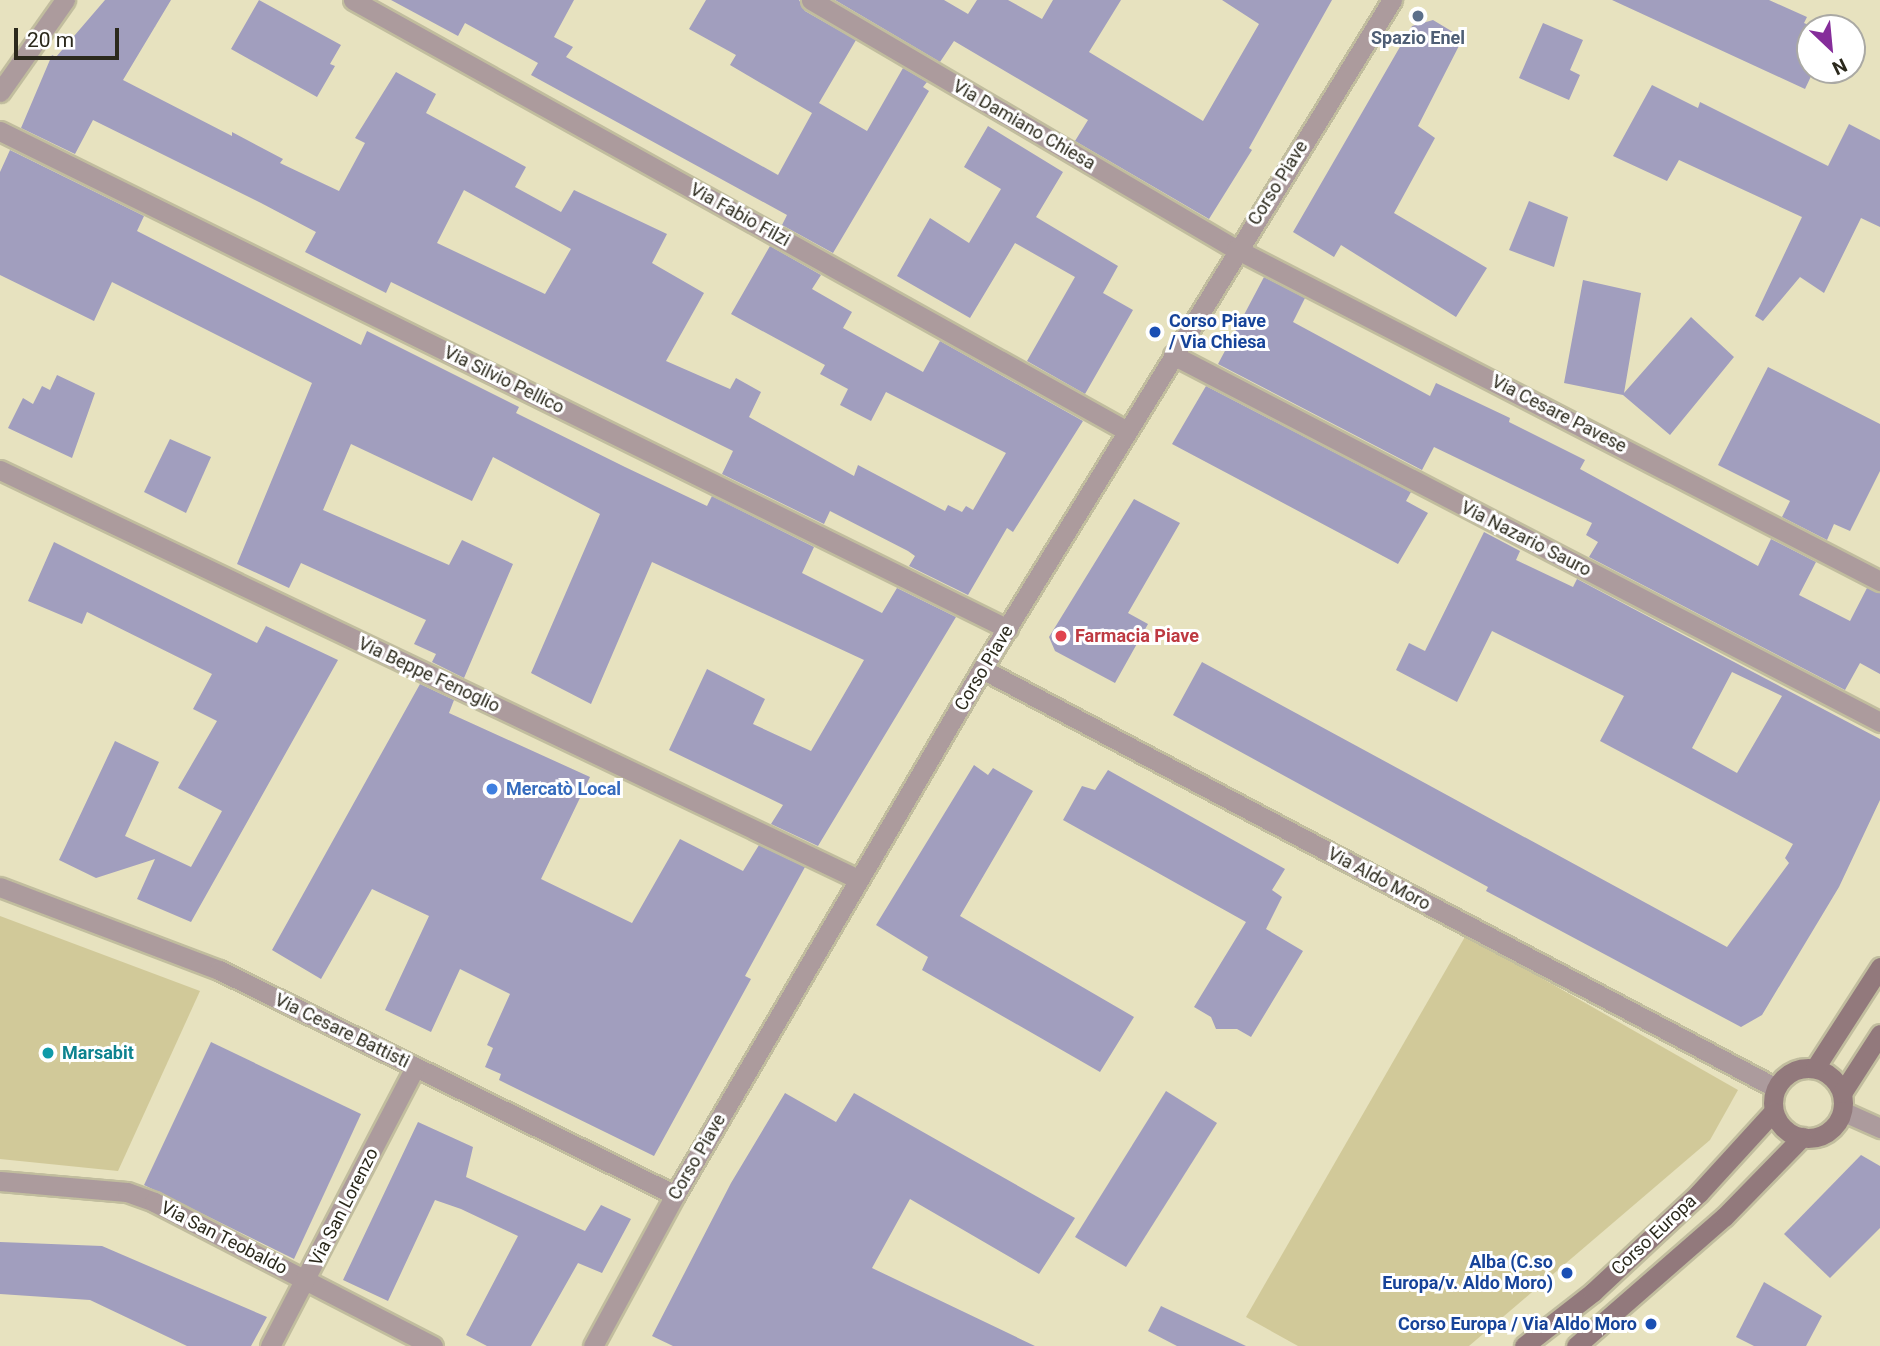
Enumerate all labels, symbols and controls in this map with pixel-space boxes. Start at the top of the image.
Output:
marker: Spazio Enel [1410,8,1426,24]
scale bar [18,14,122,58]
north arrow [1796,14,1866,84]
place label: Spazio Enel [1371,27,1465,49]
text: 20 m [27,28,74,52]
text: N [1828,53,1851,80]
street label: Via Damiano Chiesa [949,75,1099,175]
street label: Corso Piave [1243,137,1313,229]
street label: Via Fabio Filzi [686,179,794,251]
place label: Corso Piave / Via Chiesa [1169,311,1266,354]
marker: Corso Piave / Via Chiesa [1147,324,1163,340]
street label: Via Silvio Pellico [440,342,568,418]
street label: Via Cesare Pavese [1488,371,1630,457]
street label: Via Nazario Sauro [1457,497,1595,581]
street label: Corso Piave [950,621,1018,715]
place label: Farmacia Piave [1075,625,1199,647]
marker: Farmacia Piave [1053,628,1069,644]
street label: Via Beppe Fenoglio [355,633,503,717]
place label: Mercatò Local [506,778,621,800]
marker: Mercatò Local [484,781,500,797]
street label: Via Aldo Moro [1324,843,1434,915]
street label: Via Cesare Battisti [271,989,413,1073]
place label: Marsabit [62,1042,134,1064]
marker: Marsabit [40,1045,56,1061]
street label: Corso Piave [664,1110,730,1204]
street label: Via San Lorenzo [305,1144,383,1270]
street label: Corso Europa [1607,1190,1701,1280]
street label: Via San Teobaldo [157,1197,291,1279]
place label: Alba (C.so Europa/v. Aldo Moro) [1382,1252,1553,1294]
marker: Alba (C.so Europa/v. Aldo Moro) [1559,1265,1575,1281]
place label: Corso Europa / Via Aldo Moro [1398,1313,1637,1335]
marker: Corso Europa / Via Aldo Moro [1643,1316,1659,1332]

